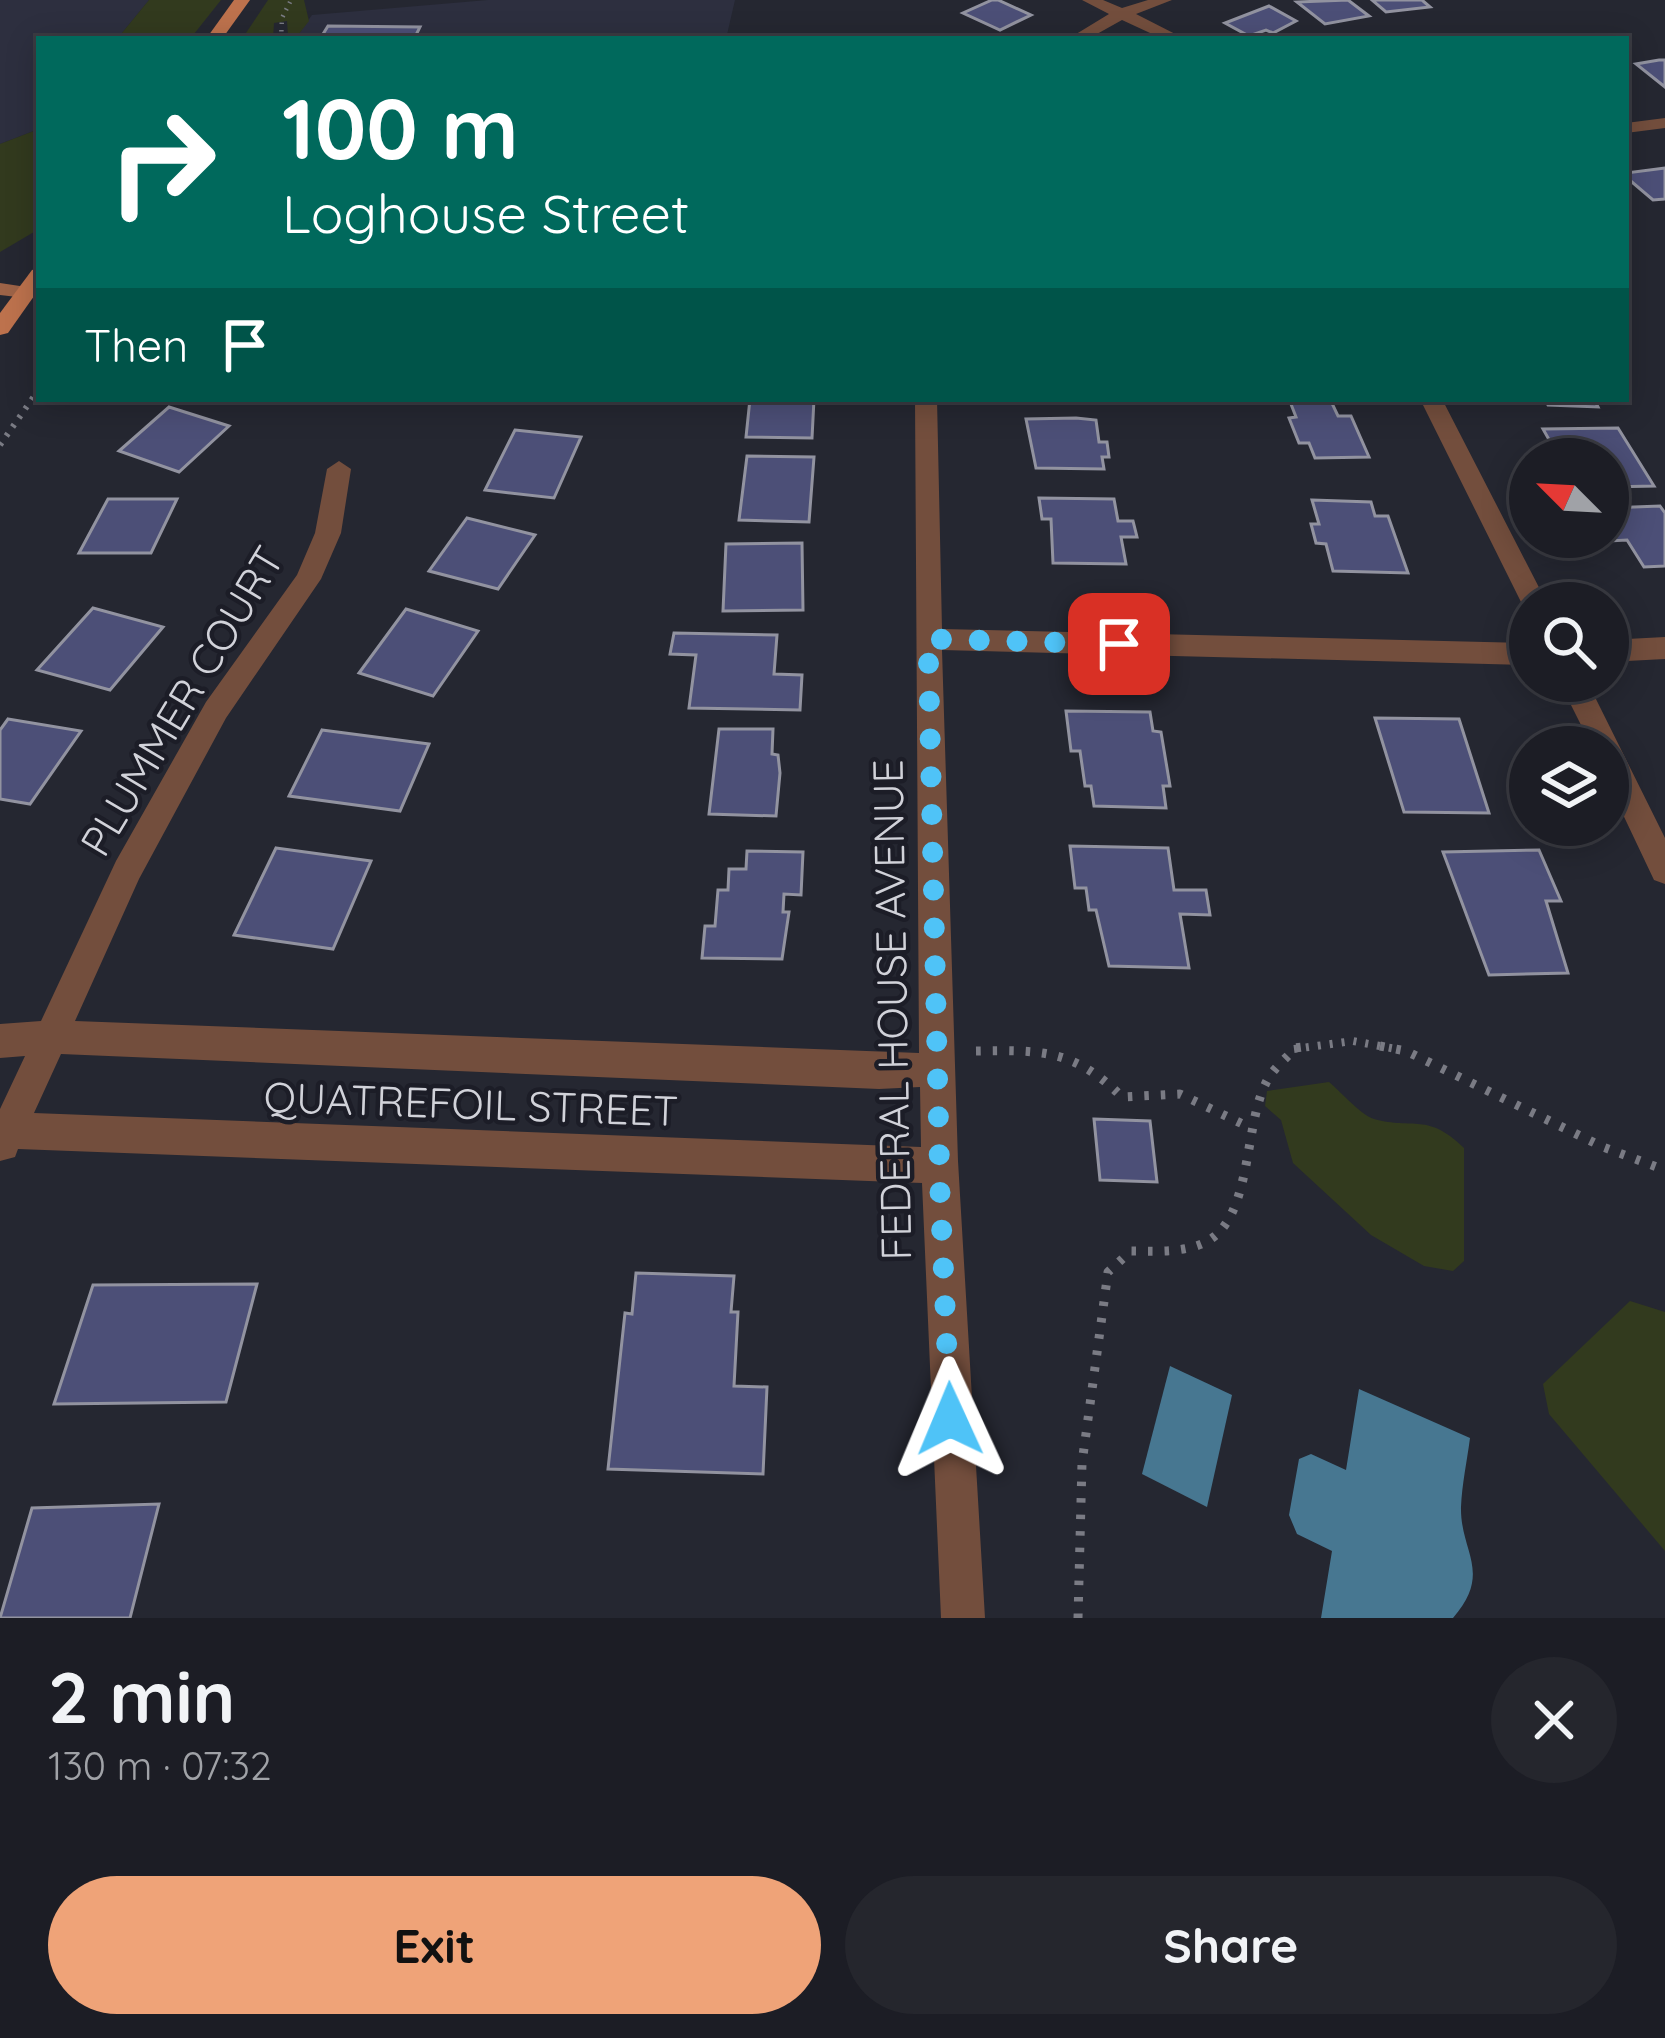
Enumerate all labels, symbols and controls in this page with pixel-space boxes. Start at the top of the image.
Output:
text: 100 m [282,75,519,180]
icon: right [84,84,240,240]
text: Loghouse Street [282,179,689,247]
icon: arrive [212,312,278,378]
text: Then [84,317,188,373]
north arrow [1509,438,1629,558]
map controls [1509,438,1629,846]
street label: PLUMMER COURT [68,536,295,865]
button: search [1509,582,1629,702]
pin [1068,593,1170,695]
icon: arrive [1086,611,1152,677]
button: layers [1509,726,1629,846]
street label: FEDERAL HOUSE AVENUE [861,759,922,1261]
street label: QUATREFOIL STREET [263,1070,679,1137]
position arrow [887,1356,1013,1482]
text: 2 min [48,1651,235,1741]
button: close [1491,1657,1617,1783]
text: 130 m · 07:32 [48,1741,272,1790]
button: Exit [48,1876,821,2014]
button: Share [845,1876,1617,2014]

